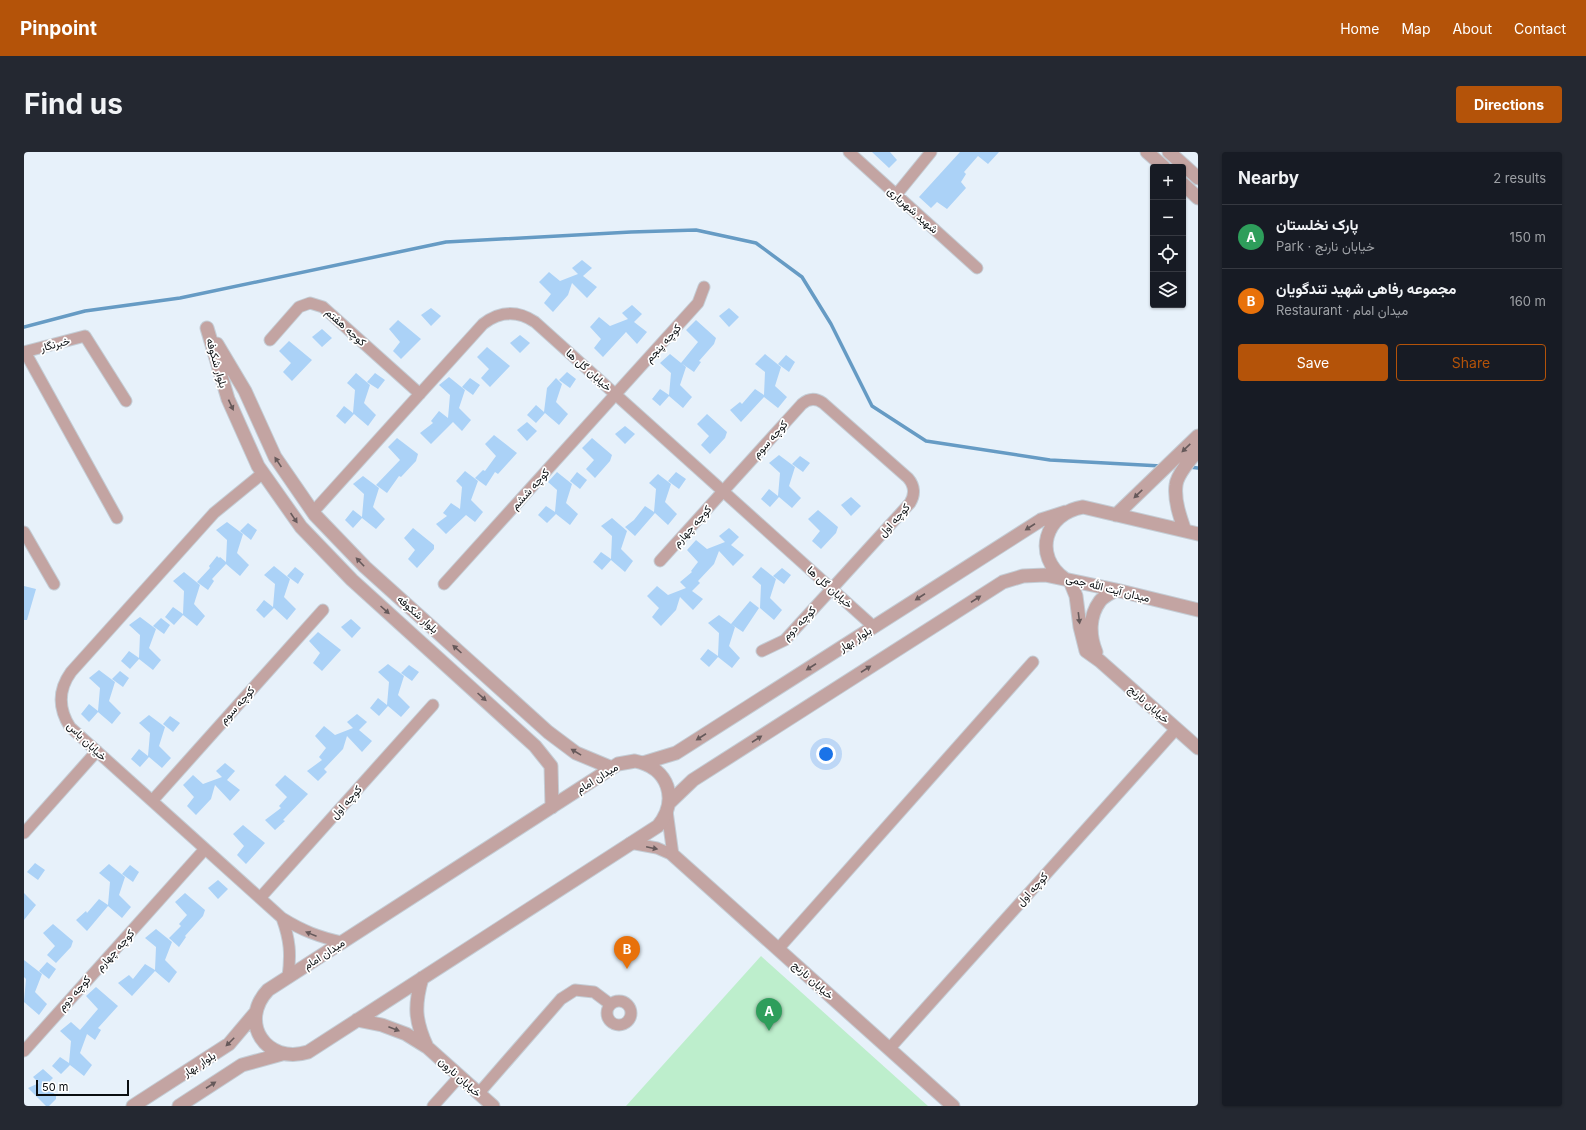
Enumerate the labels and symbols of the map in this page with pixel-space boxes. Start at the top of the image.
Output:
street label: شهید شهریاری [885,184,941,237]
street label: کوچه هفتم [322,305,369,350]
street label: کوچه پنجم [642,321,685,366]
street label: خبرنگار [38,333,71,355]
street label: بلوار شکوفه [203,337,231,389]
street label: خیابان گل ها [563,346,615,394]
one-way arrow [228,399,234,411]
street label: کوچه سوم [749,417,791,461]
one-way arrow [1181,443,1191,453]
one-way arrow [274,456,282,467]
street label: کوچه ششم [508,465,553,513]
one-way arrow [1133,489,1143,499]
street label: کوچه اول [875,500,914,540]
street label: کوچه چهارم [670,502,715,550]
one-way arrow [290,513,298,523]
one-way arrow [1024,524,1036,531]
one-way arrow [356,557,365,567]
street label: خیابان گل ها [804,563,856,611]
street label: میدان آیت الله جمی [1065,571,1152,605]
street label: بلوار شکوفه [394,592,442,636]
one-way arrow [915,594,926,601]
one-way arrow [970,596,982,603]
street label: کوچه دوم [779,603,820,644]
one-way arrow [380,606,390,615]
one-way arrow [1075,612,1082,624]
street label: بلوار بهار [835,623,874,655]
one-way arrow [451,645,462,654]
one-way arrow [806,663,816,671]
one-way arrow [860,666,872,673]
street label: خیابان نارنج [1125,682,1173,727]
street label: کوچه سوم [216,683,258,727]
one-way arrow [477,693,487,702]
street label: خیابان یاس [64,719,110,763]
one-way arrow [696,733,706,741]
one-way arrow [751,735,762,743]
your location [816,744,836,764]
one-way arrow [570,749,582,756]
street label: میدان امام [574,760,621,797]
street label: کوچه اول [327,782,366,822]
one-way arrow [646,845,658,851]
street label: کوچه اول [1013,869,1052,909]
street label: کوچه چهارم [93,926,138,974]
one-way arrow [304,930,316,936]
street label: میدان امام [301,935,348,973]
pin: B [614,936,640,969]
street label: خیابان نارنج [789,958,837,1003]
street label: کوچه دوم [55,972,94,1014]
pin: A [756,998,782,1031]
one-way arrow [388,1027,400,1033]
one-way arrow [226,1037,235,1047]
street label: بلوار بهار [179,1048,218,1080]
street label: خیابان نارون [436,1054,484,1100]
scale bar [36,1078,129,1097]
one-way arrow [206,1081,216,1089]

